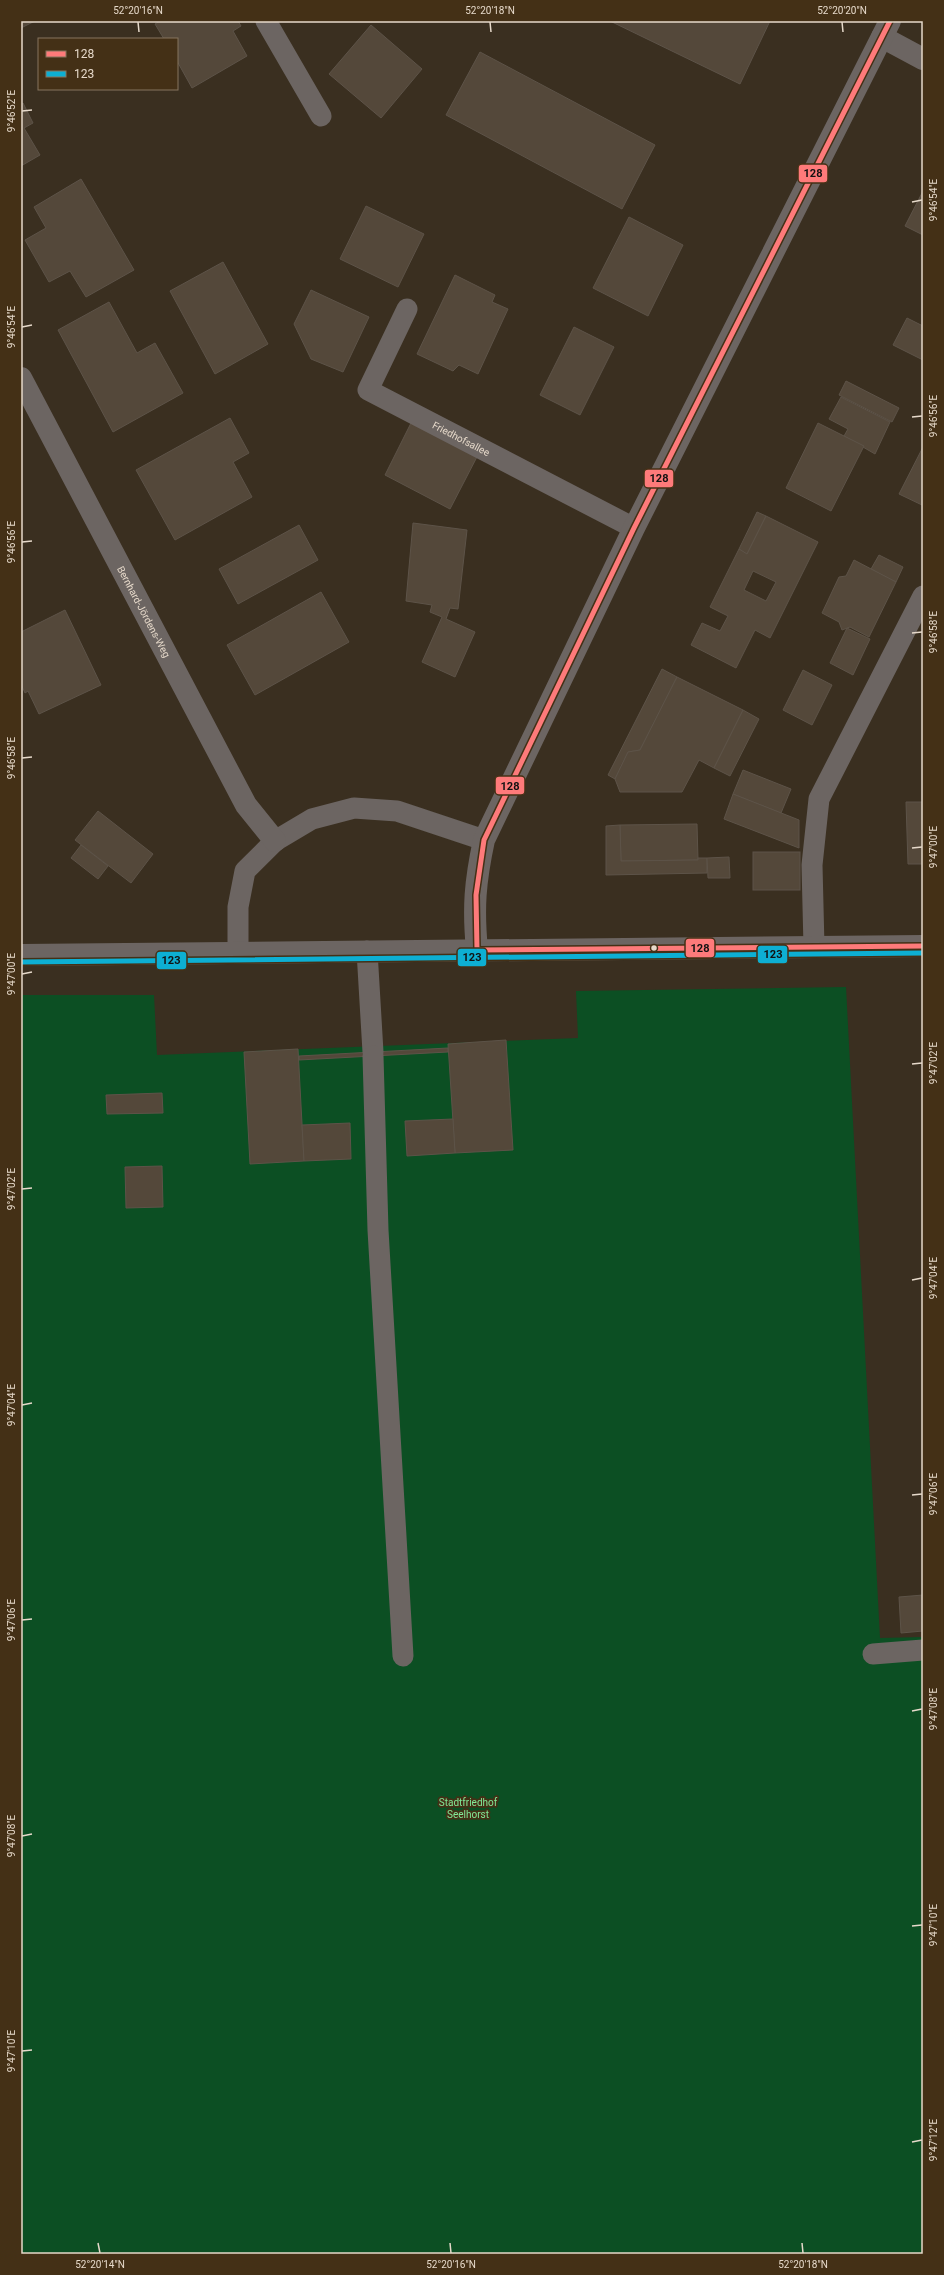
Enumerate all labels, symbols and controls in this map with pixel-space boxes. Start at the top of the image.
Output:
text: 52°20'16"N [113,5,163,16]
text: 52°20'18"N [465,5,515,16]
text: 52°20'20"N [817,5,867,16]
legend [38,38,178,90]
text: 128 [74,47,94,61]
text: 123 [74,67,94,81]
text: 9°46'52"E [6,89,17,132]
line badge: 128 [798,164,828,183]
text: 128 [804,167,822,180]
text: 9°46'54"E [928,178,939,221]
text: 9°46'54"E [6,305,17,348]
text: 9°46'56"E [928,394,939,437]
street label: Friedhofsallee [431,419,492,458]
line badge: 128 [644,469,674,488]
text: 128 [650,472,668,485]
text: 9°46'56"E [6,520,17,563]
street label: Bernhard-Jördens-Weg [115,564,173,659]
text: 9°46'58"E [928,610,939,653]
text: 9°46'58"E [6,736,17,779]
line badge: 128 [495,776,525,795]
text: 128 [501,780,519,793]
text: 9°47'00"E [928,825,939,868]
line badge: 128 [685,938,715,958]
text: 128 [691,942,709,955]
unlabelled marker [649,943,659,953]
line badge: 123 [757,945,788,964]
line badge: 123 [457,948,487,967]
text: 123 [764,948,782,961]
line badge: 123 [156,951,187,970]
text: 123 [463,951,481,964]
text: 9°47'00"E [6,952,17,995]
text: 123 [162,954,180,967]
text: 9°47'02"E [928,1041,939,1084]
text: 9°47'02"E [6,1167,17,1210]
text: 9°47'04"E [928,1256,939,1299]
text: 9°47'04"E [6,1383,17,1426]
text: 9°47'06"E [928,1472,939,1515]
text: 9°47'06"E [6,1598,17,1641]
text: 9°47'08"E [928,1687,939,1730]
park label: Stadtfriedhof Seelhorst [439,1797,498,1820]
text: 9°47'08"E [6,1814,17,1857]
text: 9°47'10"E [928,1903,939,1946]
text: 9°47'10"E [6,2029,17,2072]
text: 9°47'12"E [928,2118,939,2161]
text: 52°20'14"N [75,2259,125,2270]
text: 52°20'16"N [426,2259,476,2270]
text: 52°20'18"N [778,2259,828,2270]

